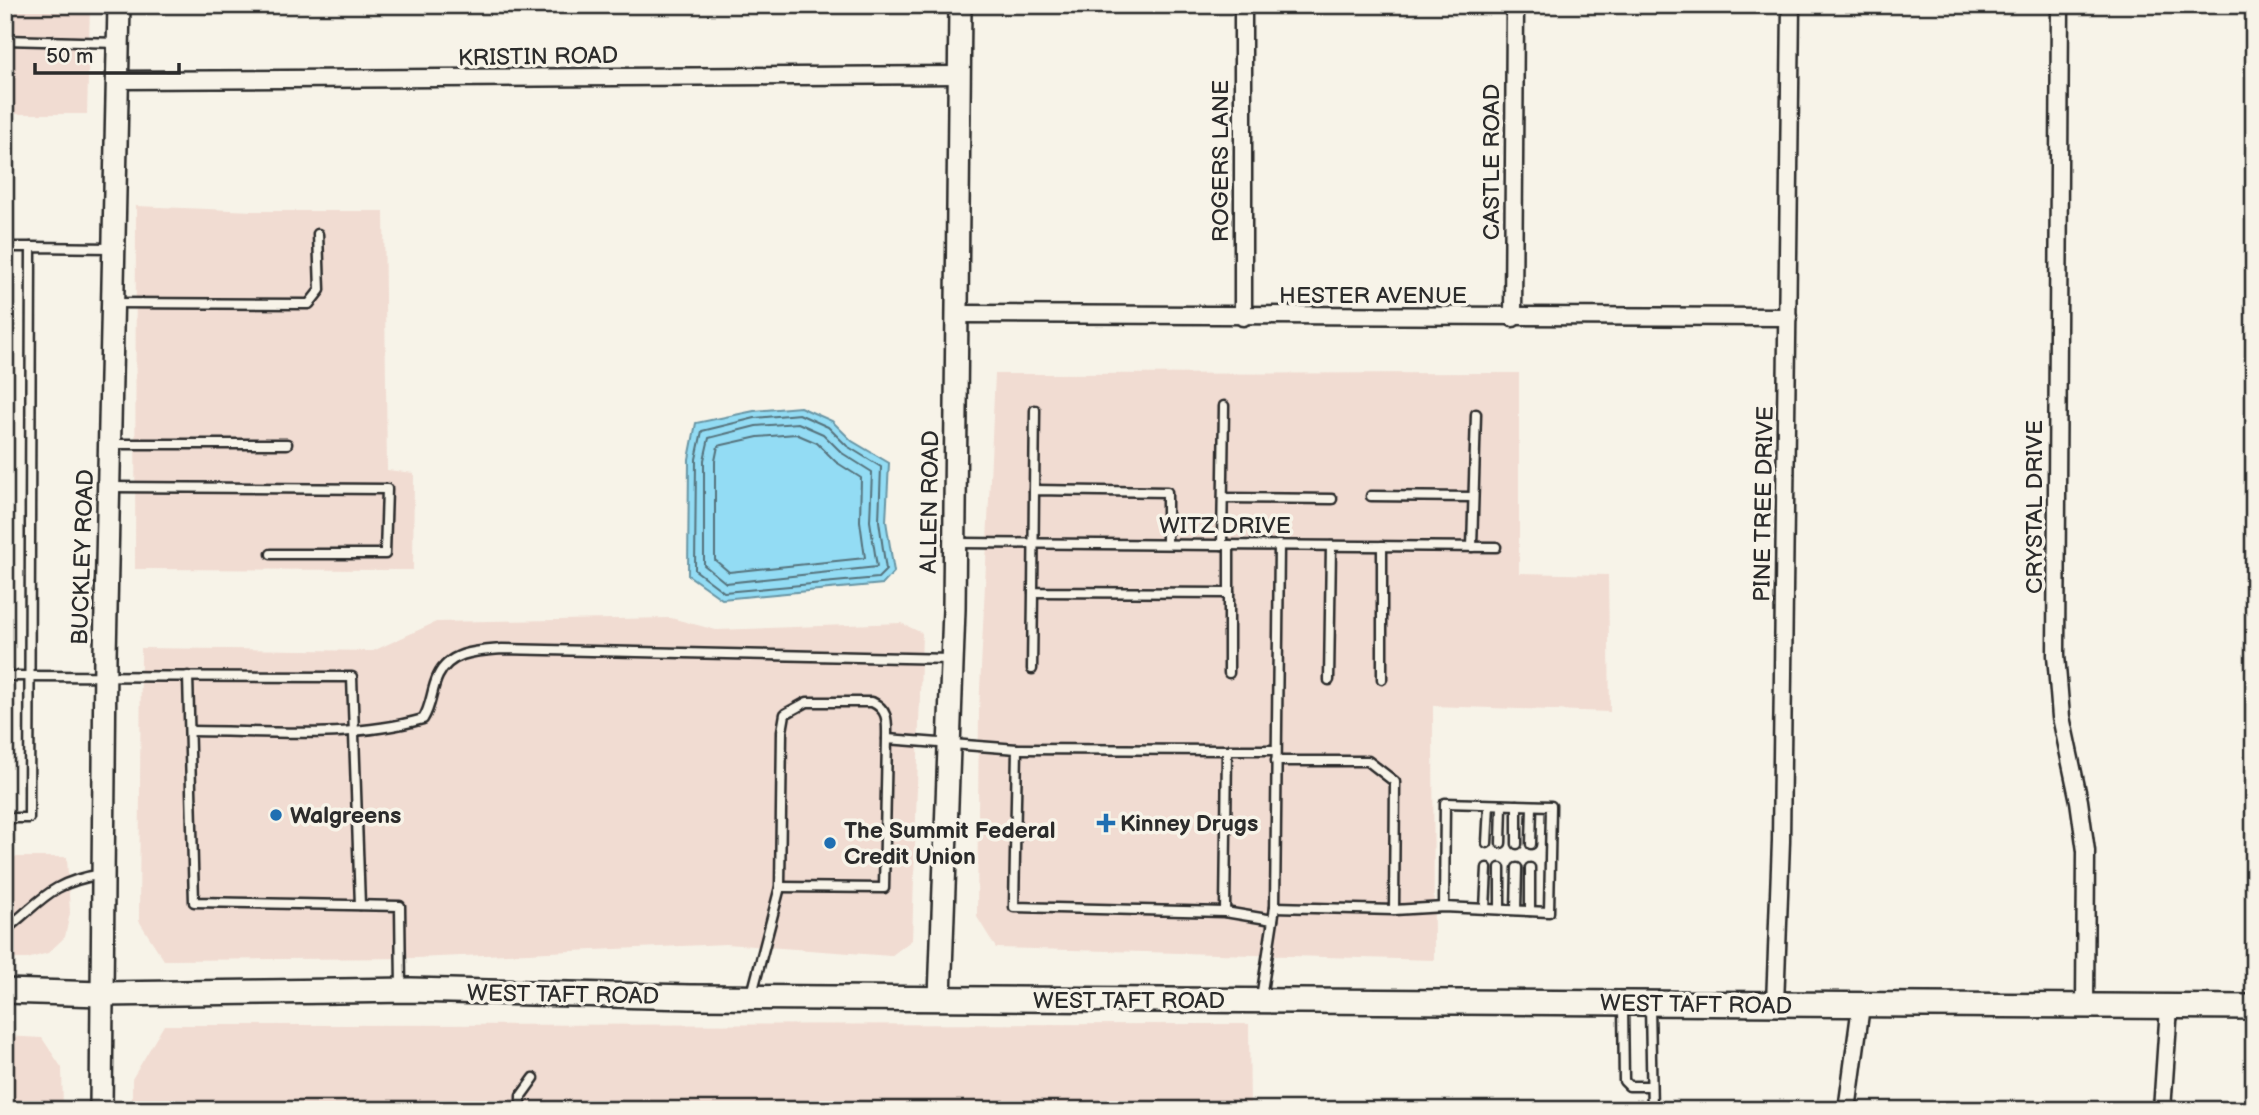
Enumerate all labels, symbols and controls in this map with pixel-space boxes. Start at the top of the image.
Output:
scale bar [35,32,178,76]
street label: KRISTIN ROAD [458,42,618,72]
text: 50 m [46,44,93,69]
street label: ROGERS LANE [1207,80,1235,242]
street label: CASTLE ROAD [1478,84,1506,240]
street label: HESTER AVENUE [1279,282,1467,310]
street label: PINE TREE DRIVE [1748,406,1780,602]
street label: CRYSTAL DRIVE [2021,420,2049,594]
street label: ALLEN ROAD [915,430,945,574]
street label: BUCKLEY ROAD [66,469,100,645]
street label: WITZ DRIVE [1159,512,1291,540]
place label: Walgreens [290,802,401,830]
marker: Walgreens [268,807,284,823]
place label: Kinney Drugs [1120,810,1258,838]
marker: Kinney Drugs [1098,815,1114,831]
place label: The Summit Federal Credit Union [844,817,1055,871]
marker: The Summit Federal Credit Union [822,835,838,851]
street label: WEST TAFT ROAD [467,979,659,1011]
street label: WEST TAFT ROAD [1033,987,1225,1015]
street label: WEST TAFT ROAD [1600,989,1792,1021]

